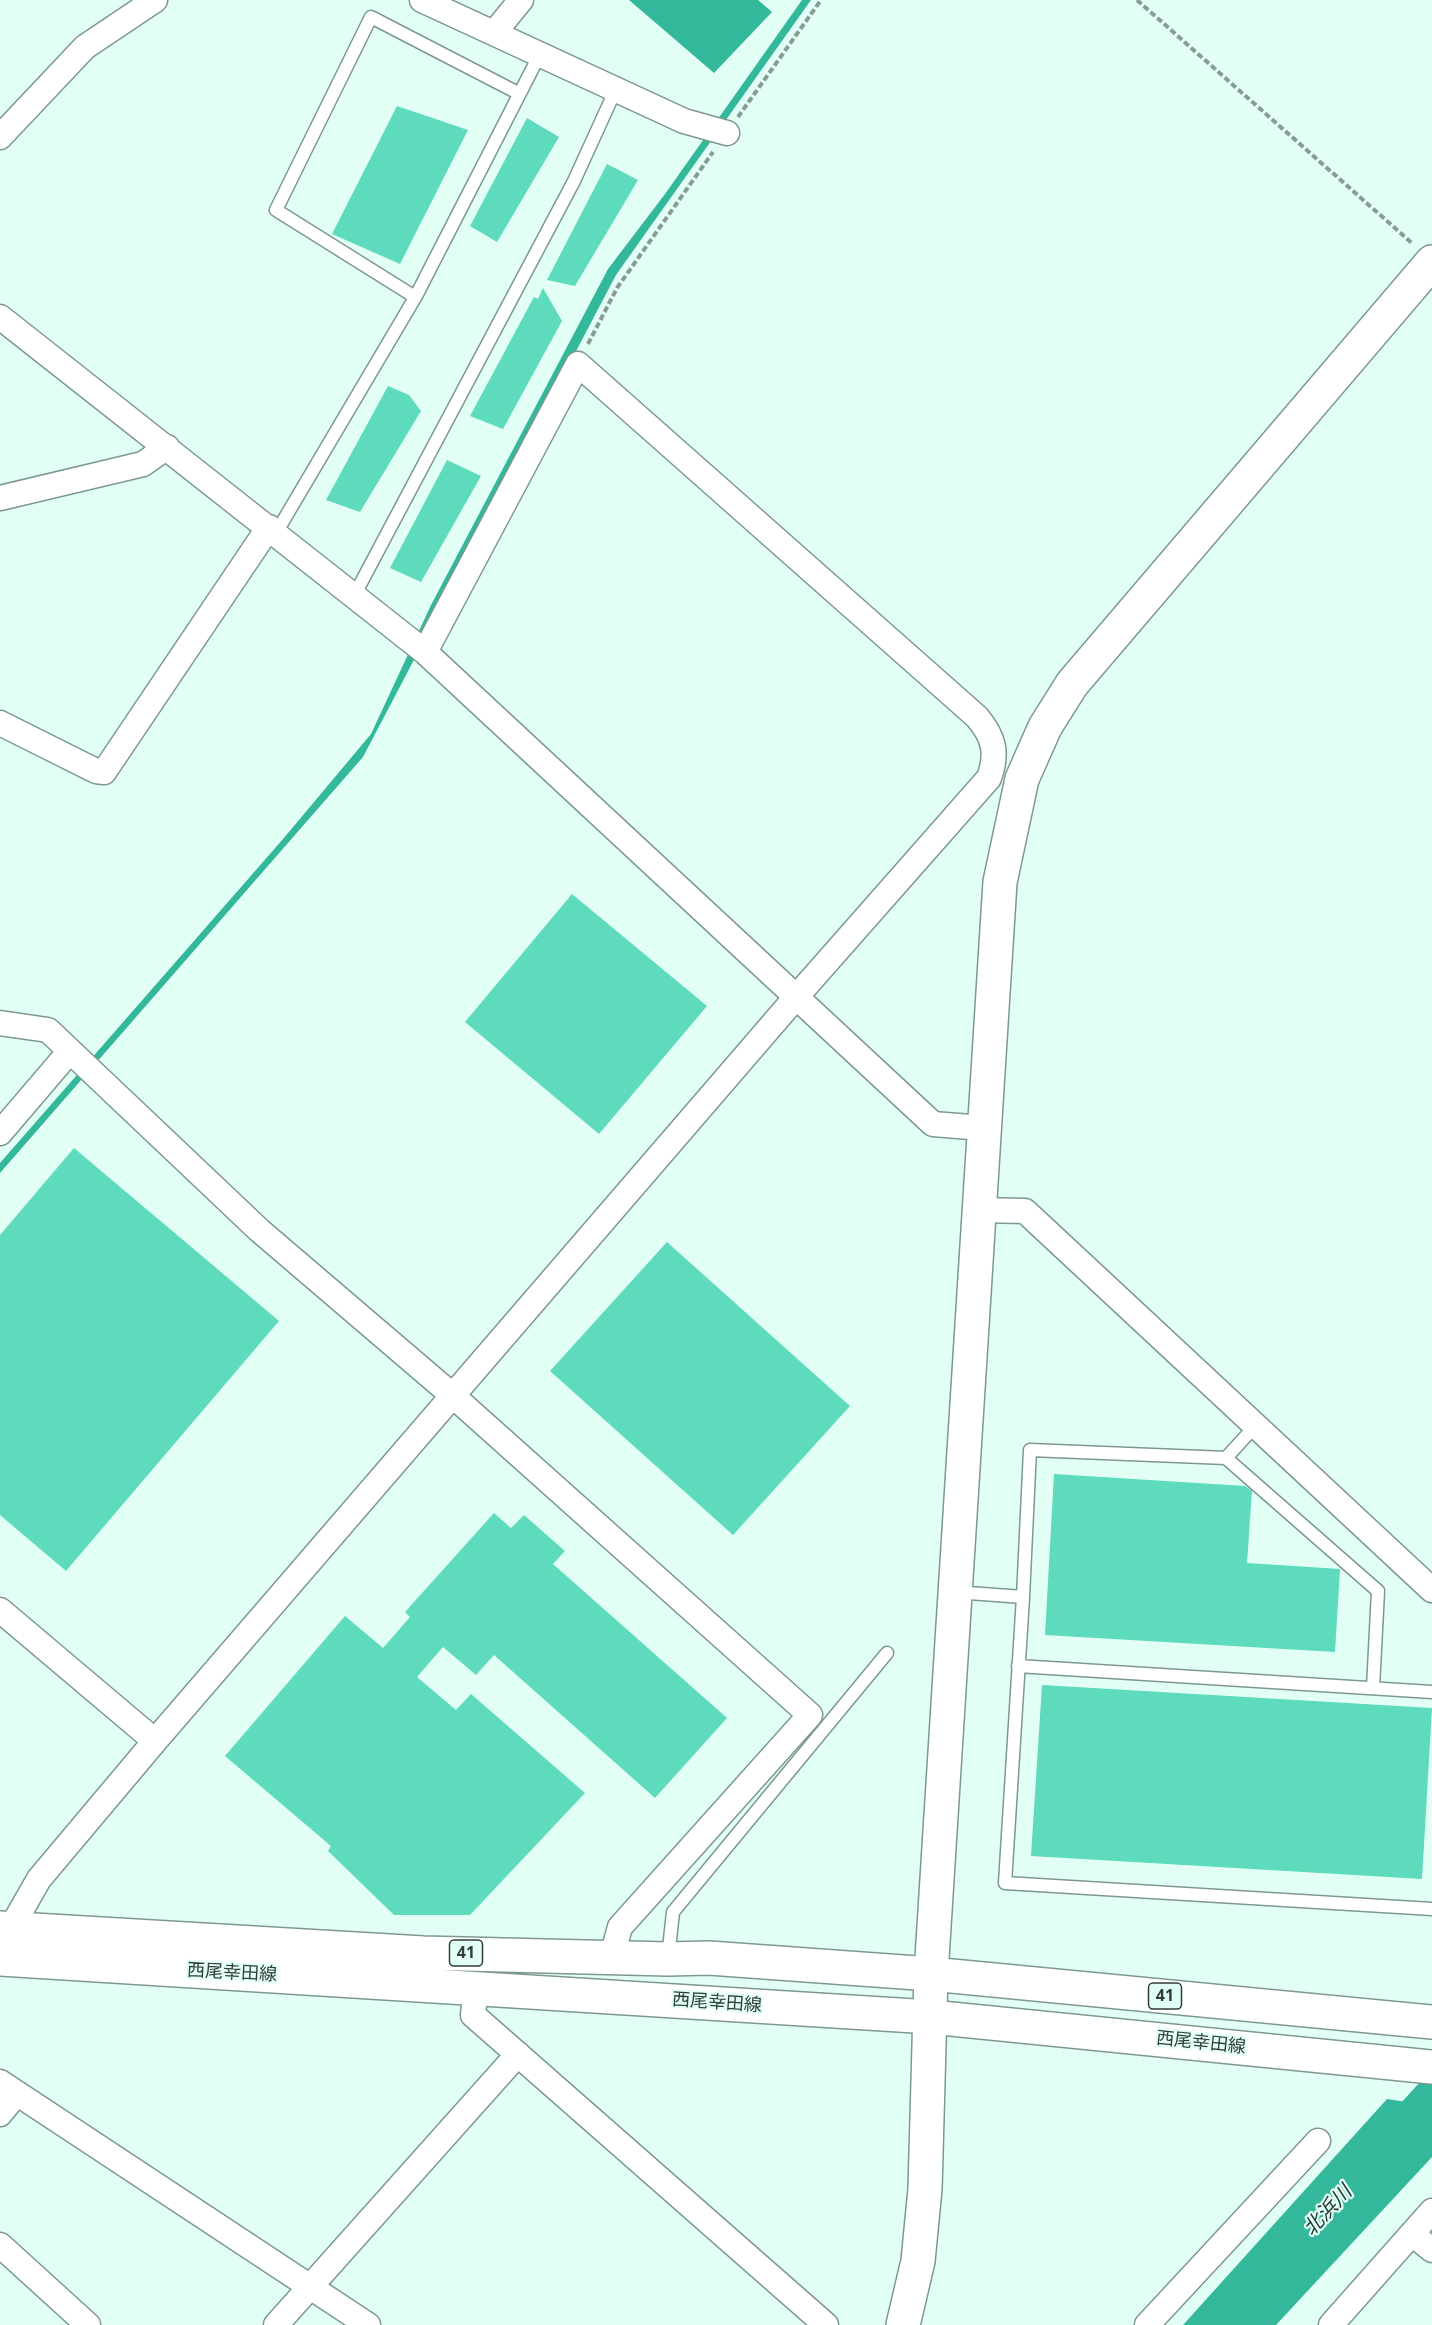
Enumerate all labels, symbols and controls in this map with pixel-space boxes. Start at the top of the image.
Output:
road number: 41 [450,1940,482,1966]
street label: 西尾幸田線 [186,1960,278,1986]
road number: 41 [1148,1983,1182,2009]
street label: 西尾幸田線 [671,1989,763,2017]
street label: 西尾幸田線 [1155,2028,1247,2058]
water label: 北浜川 [1299,2181,1357,2241]

